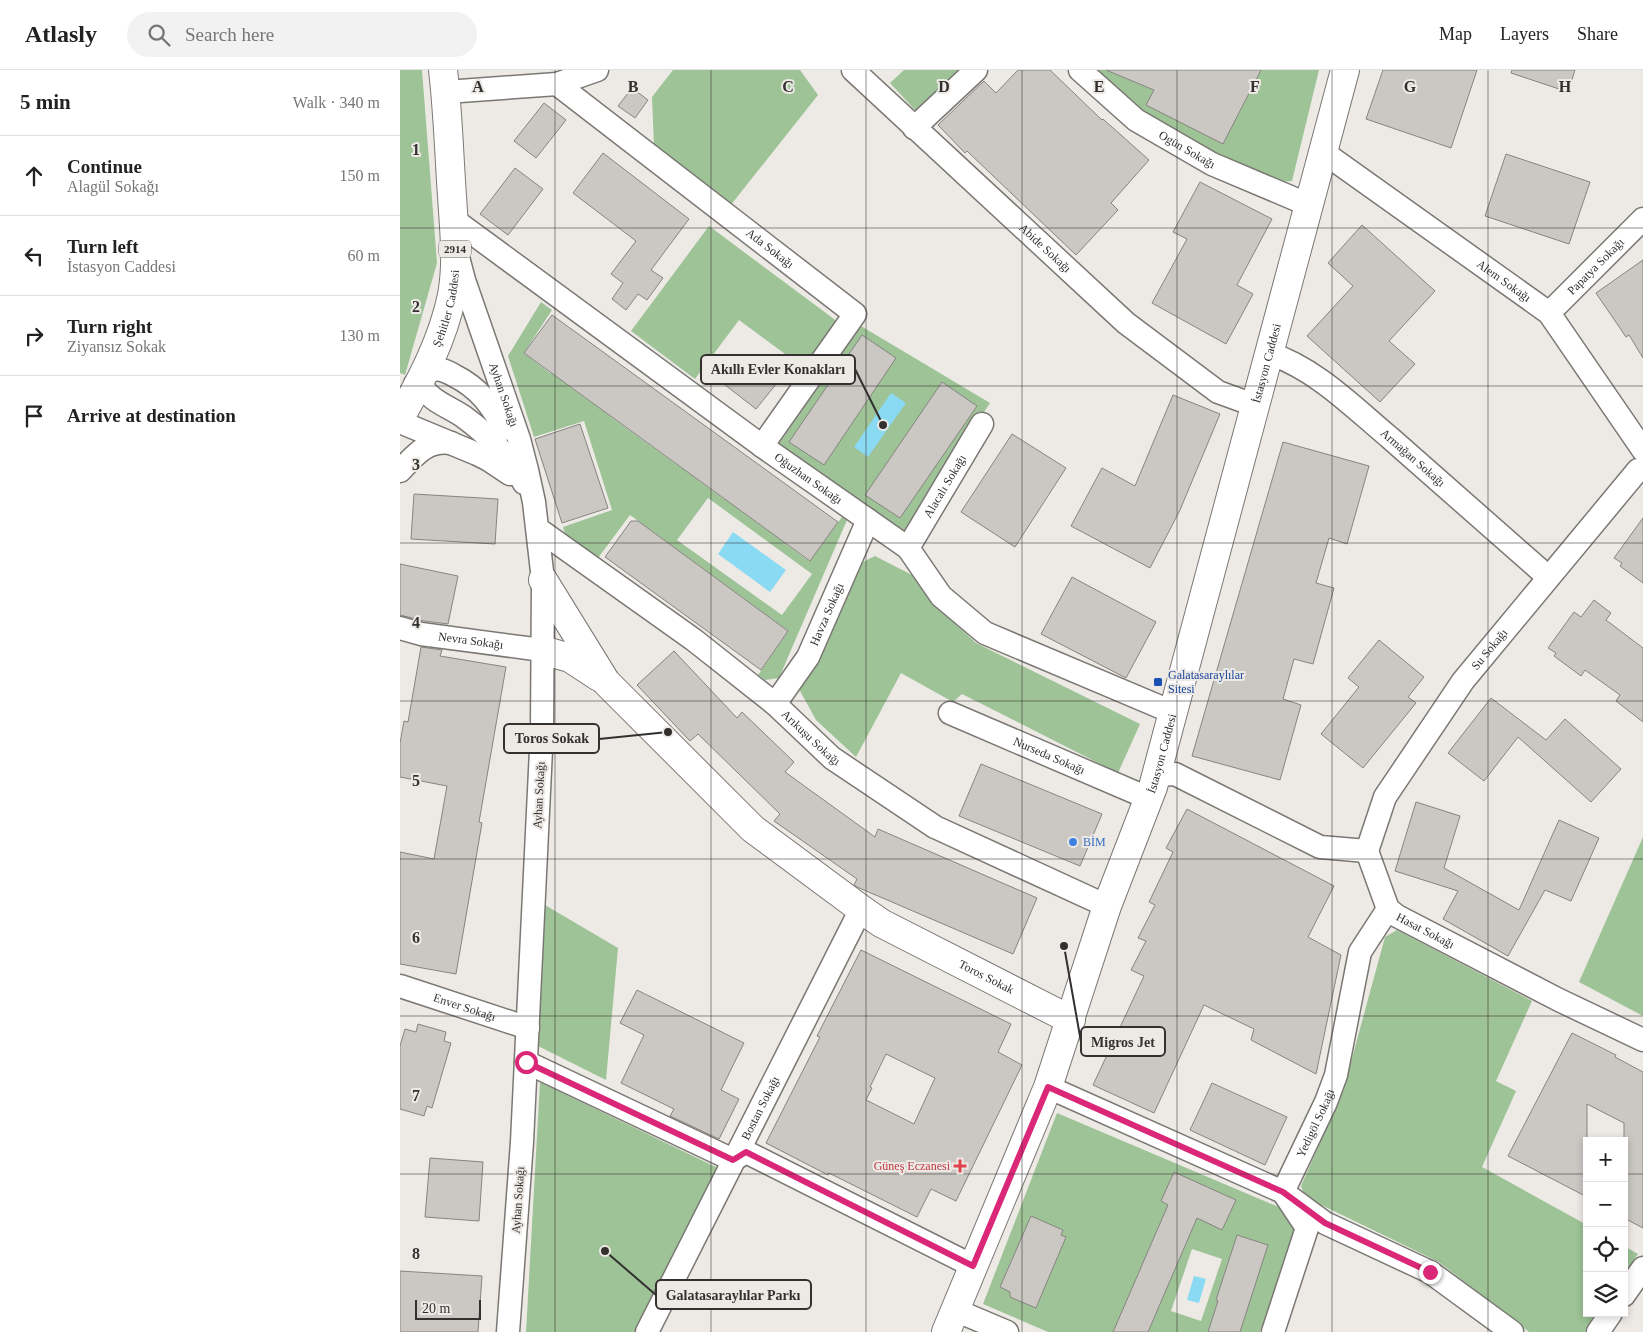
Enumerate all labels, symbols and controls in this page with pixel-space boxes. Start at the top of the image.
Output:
search box [127,12,477,57]
text: Atlasly [25,21,97,47]
icon: search [145,21,173,49]
text: Search here [185,24,274,45]
text: Map [1439,24,1472,44]
text: Layers [1500,24,1549,44]
text: Share [1577,24,1618,44]
text: A [472,78,484,95]
text: B [628,78,639,95]
text: C [782,78,794,95]
text: D [938,78,950,95]
text: E [1094,78,1104,95]
text: F [1250,78,1260,95]
text: G [1404,78,1417,95]
text: H [1559,78,1572,95]
text: 5 min [20,90,71,114]
text: Walk · 340 m [293,94,380,111]
street label: Ogün Sokağı [1156,128,1218,172]
text: 1 [412,141,420,158]
text: Continue [67,156,142,177]
icon: ahead [20,162,48,190]
text: 150 m [340,167,380,184]
text: Alagül Sokağı [67,178,159,195]
street label: Abide Sokağı [1016,221,1075,276]
street label: Ada Sokağı [743,226,797,272]
street label: Papatya Sokağı [1564,235,1627,298]
text: Turn left [67,236,139,257]
road number: 2914 [439,240,471,258]
icon: left [20,242,48,270]
text: 60 m [348,247,380,264]
street label: Alem Sokağı [1474,257,1534,305]
text: İstasyon Caddesi [67,258,176,275]
street label: Şehitler Caddesi [430,269,462,349]
text: 2 [412,298,420,315]
text: Turn right [67,316,152,337]
street label: İstasyon Caddesi [1249,321,1284,405]
icon: right [20,322,48,350]
text: 130 m [340,327,380,344]
text: Ziyansız Sokak [67,338,166,355]
callout: Akıllı Evler Konakları [701,355,855,384]
street label: Ayhan Sokağı [486,361,521,429]
text: Akıllı Evler Konakları [711,362,845,377]
icon: arrive [20,402,48,430]
text: Arrive at destination [67,405,236,426]
street label: Armağan Sokağı [1378,426,1448,490]
street label: Oğuzhan Sokağı [772,450,846,507]
street label: Alacalı Sokağı [921,452,969,520]
text: 3 [412,456,420,473]
street label: Havza Sokağı [807,580,847,648]
text: 4 [412,614,420,631]
street label: Su Sokağı [1468,625,1511,673]
street label: Nevra Sokağı [437,629,505,652]
place label: Galatasaraylılar Sitesi [1168,668,1244,696]
marker: Galatasaraylılar Sitesi [1152,676,1164,688]
street label: Arıkuşu Sokağı [779,707,843,769]
street label: İstasyon Caddesi [1144,712,1179,795]
callout: Toros Sokak [504,724,599,753]
text: Toros Sokak [515,731,589,746]
street label: Nurseda Sokağı [1011,734,1088,777]
street label: Ayhan Sokağı [530,760,548,829]
text: 5 [412,772,420,789]
place label: BİM [1083,835,1106,849]
marker: BİM [1067,836,1079,848]
street label: Hasat Sokağı [1394,910,1457,952]
text: 6 [412,929,420,946]
street label: Toros Sokak [956,957,1016,997]
street label: Enver Sokağı [432,990,498,1024]
callout: Migros Jet [1081,1027,1165,1056]
text: Migros Jet [1091,1035,1155,1050]
route start [515,1051,538,1074]
street label: Bostan Sokağı [738,1073,783,1142]
street label: Yedigöl Sokağı [1294,1086,1337,1159]
text: 7 [412,1087,420,1104]
map controls [1583,1137,1628,1317]
button: + [1583,1137,1628,1182]
place label: Güneş Eczanesi [874,1159,951,1173]
marker: Güneş Eczanesi [954,1160,966,1172]
street label: Ayhan Sokağı [509,1165,527,1234]
button: − [1583,1182,1628,1227]
button: locate [1583,1227,1628,1272]
text: 8 [412,1245,420,1262]
route end [1419,1261,1442,1284]
button: layers [1583,1272,1628,1317]
callout: Galatasaraylılar Parkı [656,1280,811,1309]
text: Galatasaraylılar Parkı [666,1288,800,1303]
scale bar [415,1297,481,1320]
text: 20 m [422,1301,450,1316]

